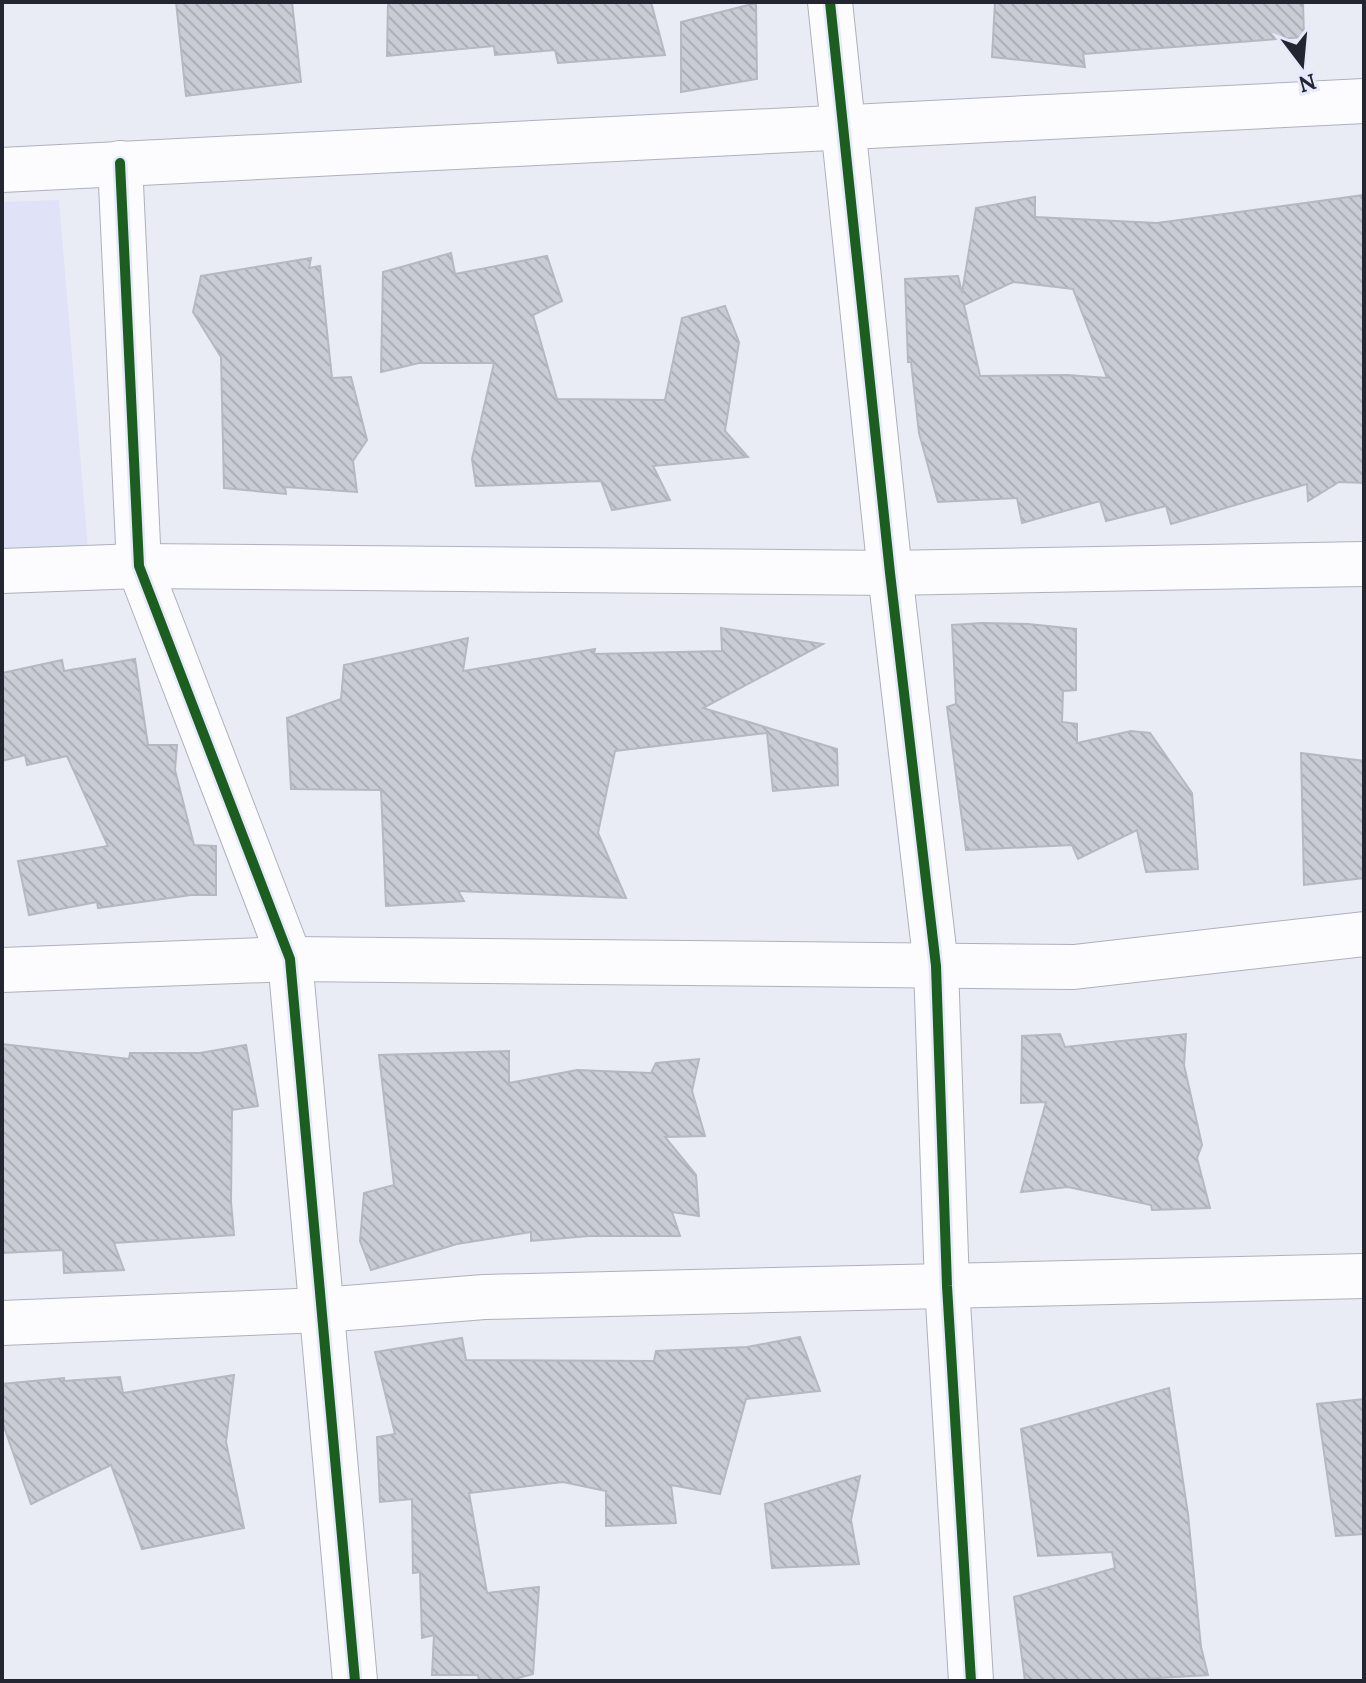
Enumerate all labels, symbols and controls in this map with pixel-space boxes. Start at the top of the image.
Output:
north arrow [1262,24,1342,104]
text: N [1295,67,1320,99]

